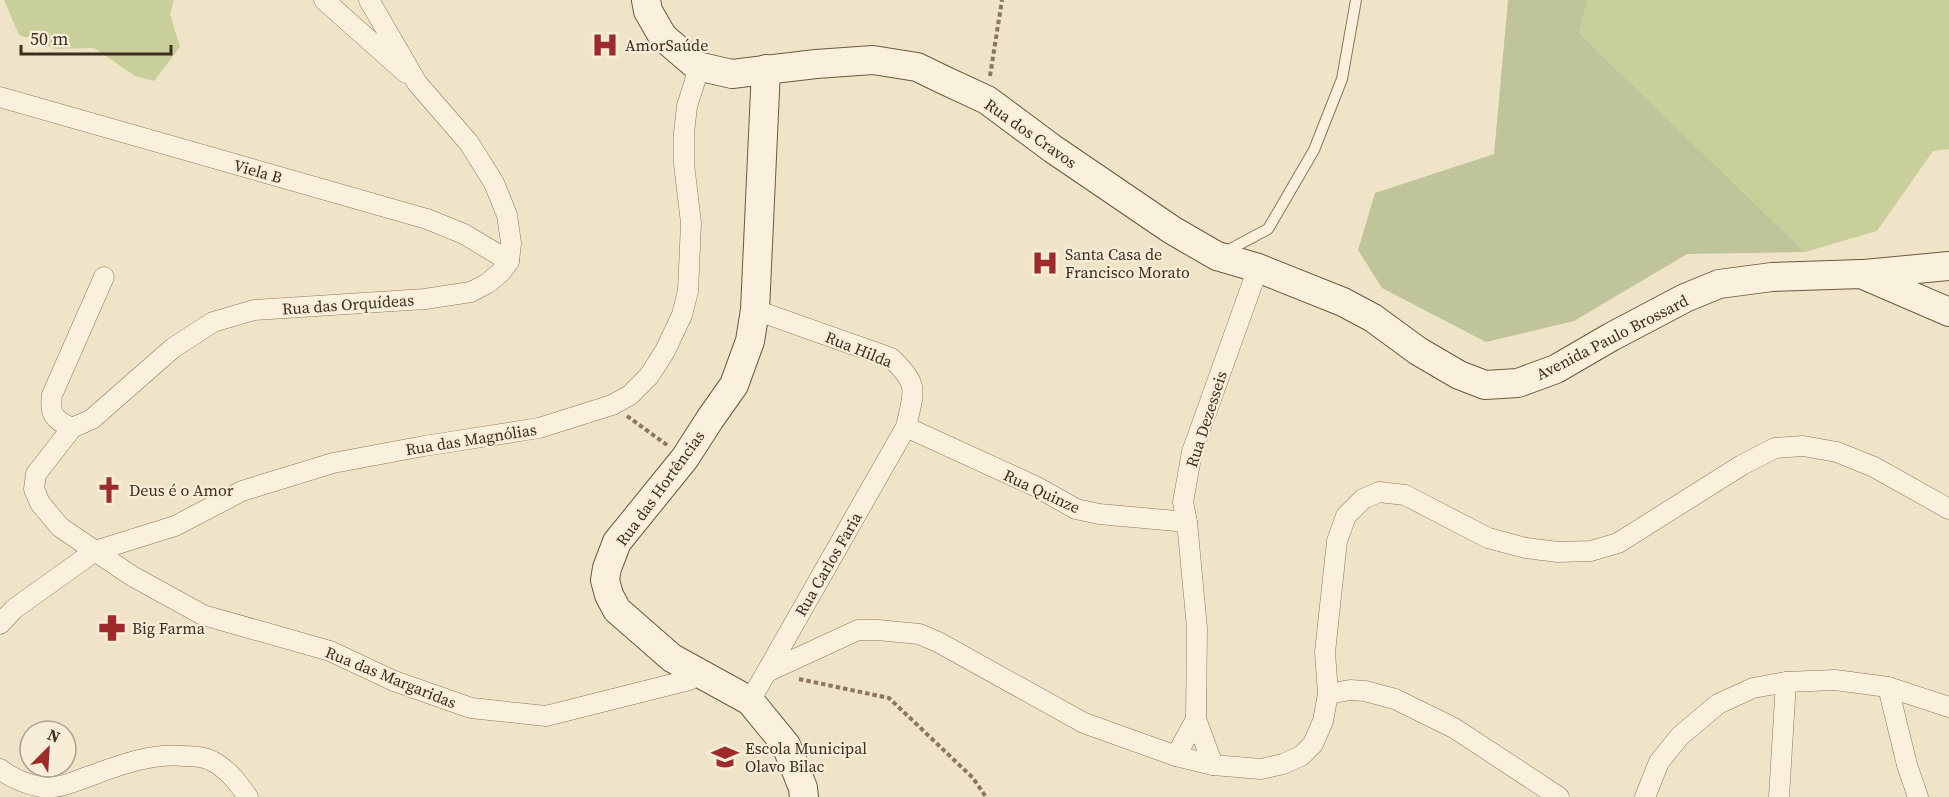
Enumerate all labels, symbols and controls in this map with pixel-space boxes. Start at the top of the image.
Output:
scale bar [21,18,171,56]
text: 50 m [30,26,68,51]
hospital icon: AmorSaúde [590,30,620,60]
place label: AmorSaúde [625,34,708,56]
street label: Rua dos Cravos [980,93,1082,173]
street label: Viela B [231,154,285,188]
place label: Santa Casa de Francisco Morato [1065,243,1190,283]
hospital icon: Santa Casa de Francisco Morato [1030,248,1060,278]
street label: Rua das Orquídeas [281,288,415,320]
street label: Avenida Paulo Brossard [1532,289,1692,385]
street label: Rua Hilda [822,326,897,373]
street label: Rua Dezesseis [1180,368,1232,470]
street label: Rua das Magnólias [404,418,538,460]
street label: Rua das Hortências [611,426,709,550]
street label: Rua Quinze [1000,464,1084,518]
church icon: Deus é o Amor [94,475,124,505]
place label: Deus é o Amor [129,479,234,501]
street label: Rua Carlos Faria [789,507,867,620]
pharmacy icon: Big Farma [97,613,127,643]
place label: Big Farma [132,617,206,639]
street label: Rua das Margaridas [322,641,460,713]
north arrow [18,719,78,779]
text: N [44,723,64,748]
place label: Escola Municipal Olavo Bilac [745,737,867,777]
school or university icon: Escola Municipal Olavo Bilac [710,742,740,772]

